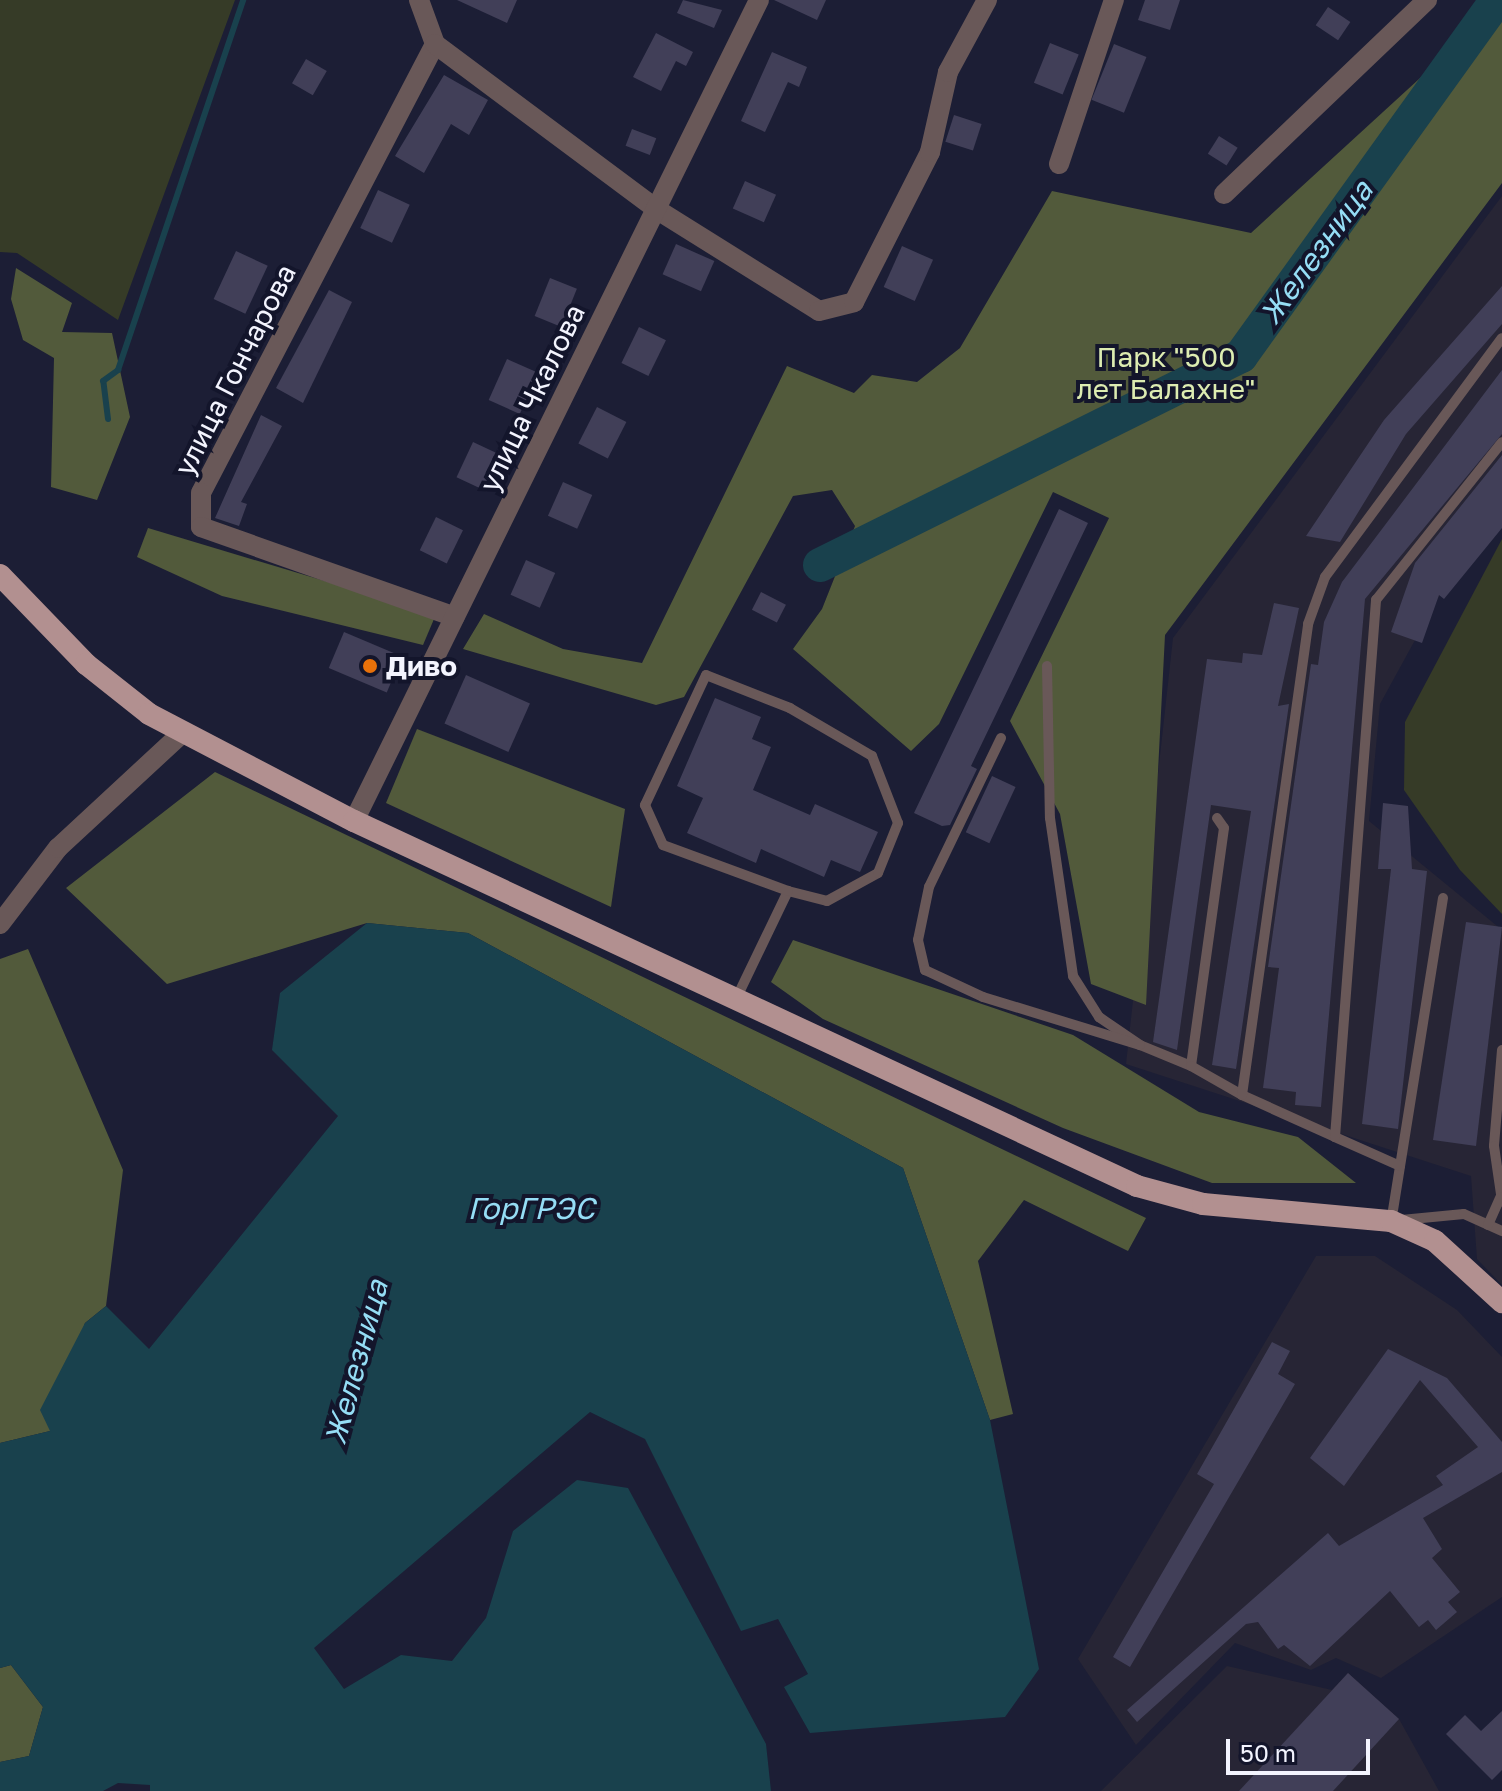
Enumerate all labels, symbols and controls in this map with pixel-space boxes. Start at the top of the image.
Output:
water label: Железница [1252,173,1380,331]
street label: улица Гончарова [167,259,303,481]
street label: улица Чкалова [472,299,592,497]
park label: Парк "500 лет Балахне" [1076,340,1256,406]
place label: Диво [386,649,457,683]
marker: Диво [361,657,379,675]
water label: ГорГРЭС [467,1190,595,1226]
water label: Железница [317,1276,395,1448]
scale bar [1230,1723,1374,1773]
text: 50 m [1240,1738,1296,1767]

